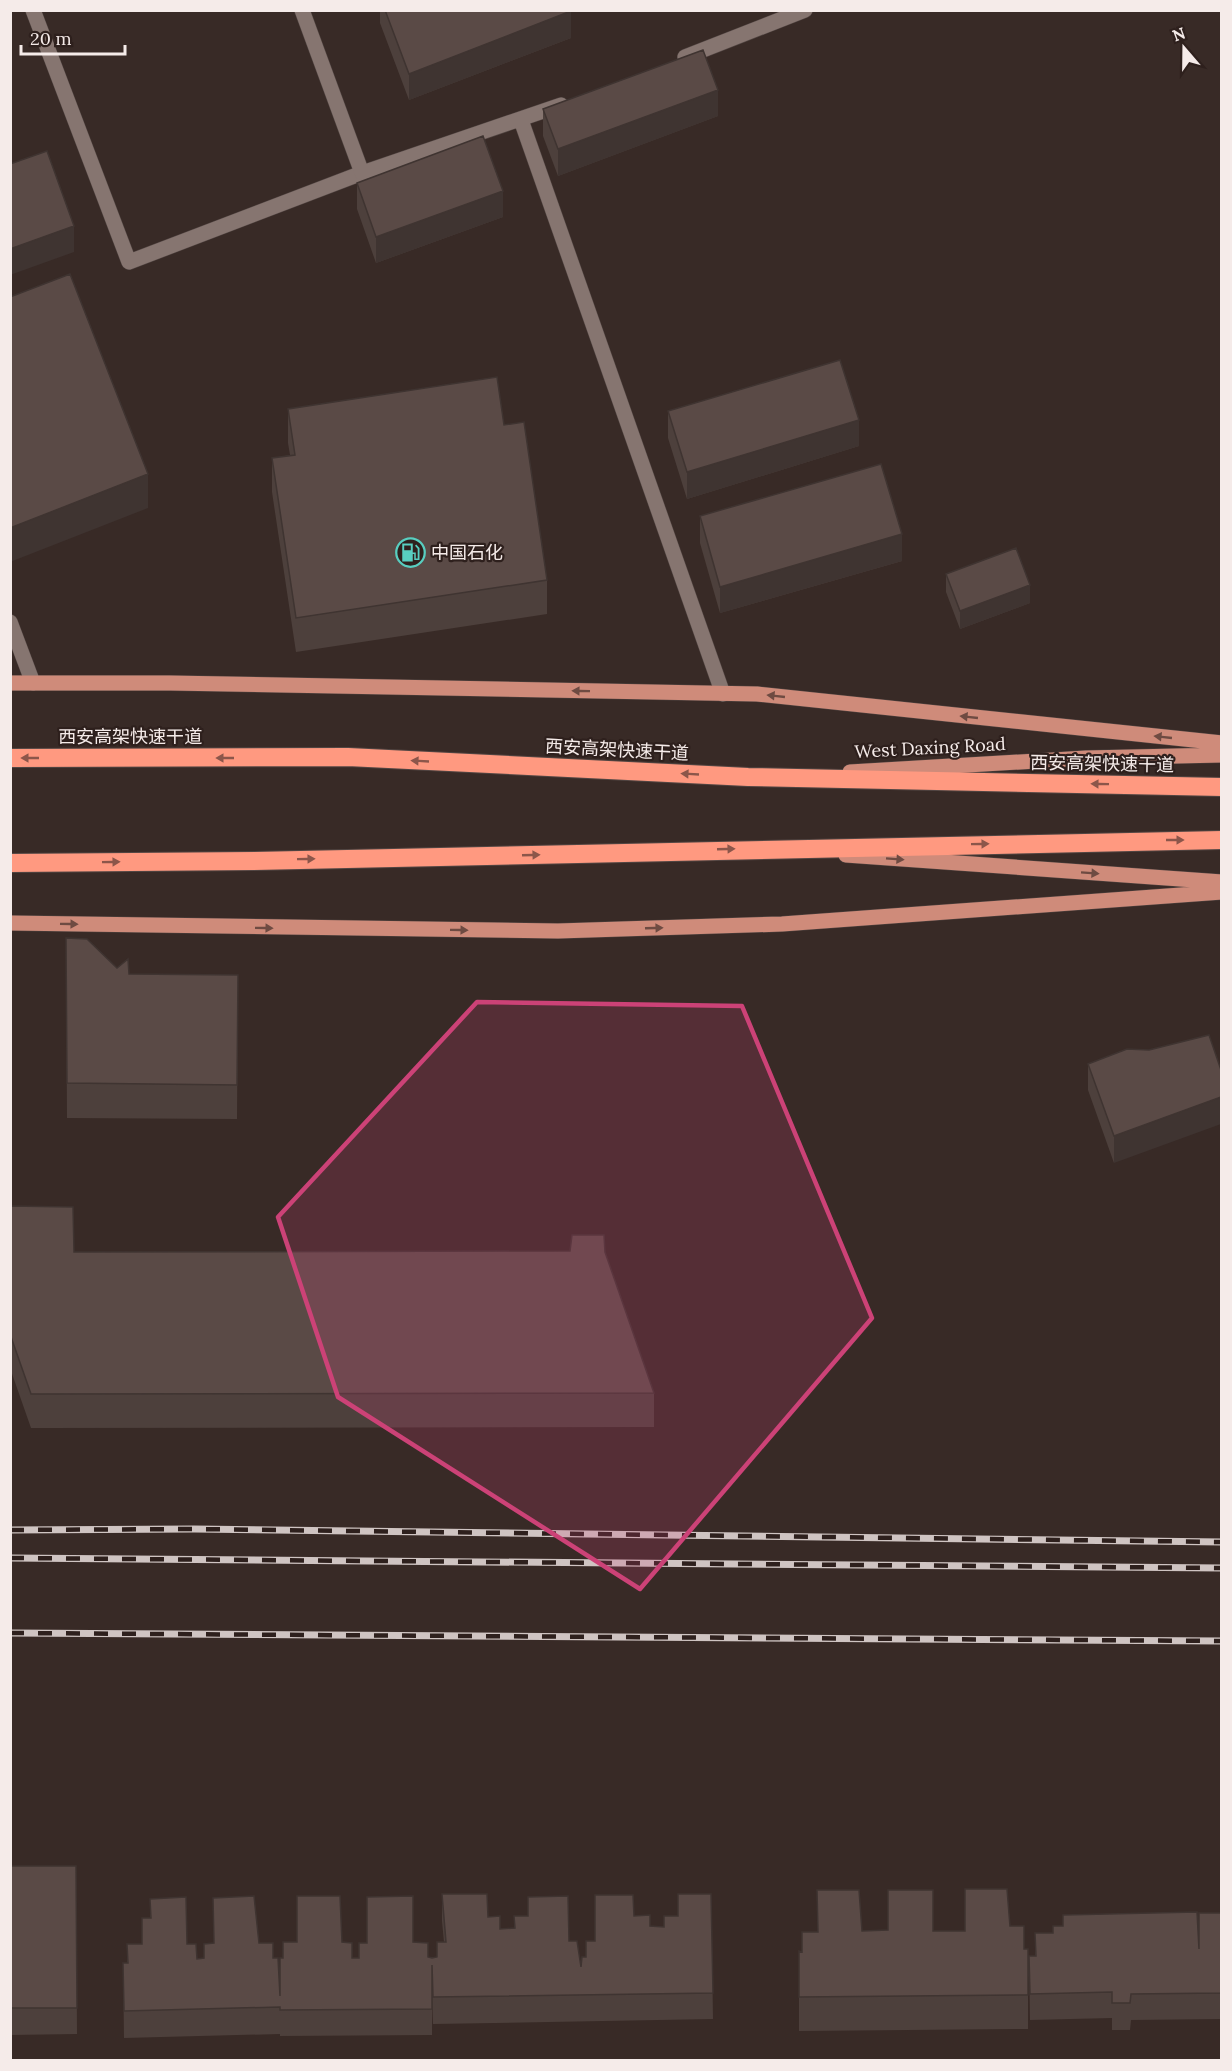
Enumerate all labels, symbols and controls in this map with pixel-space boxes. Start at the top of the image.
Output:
scale bar [21,18,124,56]
north arrow [1154,18,1214,78]
text: N [1170,22,1188,45]
text: 20 m [30,27,72,50]
fuel station icon: 中国石化 [394,537,426,569]
place label: 中国石化 [431,541,503,564]
one-way arrow [571,686,590,696]
one-way arrow [766,691,785,701]
one-way arrow [960,712,979,722]
street label: 西安高架快速干道 [58,725,202,748]
street label: West Daxing Road [854,732,1006,763]
one-way arrow [1154,732,1173,742]
street label: 西安高架快速干道 [545,734,690,765]
street label: 西安高架快速干道 [1030,751,1174,776]
one-way arrow [21,753,40,763]
one-way arrow [216,753,235,763]
one-way arrow [411,756,430,765]
one-way arrow [680,770,699,779]
one-way arrow [1091,780,1110,789]
one-way arrow [1165,835,1184,845]
one-way arrow [970,839,989,849]
one-way arrow [716,845,735,854]
one-way arrow [521,850,540,859]
one-way arrow [886,854,905,864]
one-way arrow [296,855,315,864]
one-way arrow [101,858,120,867]
one-way arrow [1080,868,1099,878]
one-way arrow [59,919,78,929]
one-way arrow [254,923,273,933]
one-way arrow [644,923,663,933]
one-way arrow [449,925,468,935]

